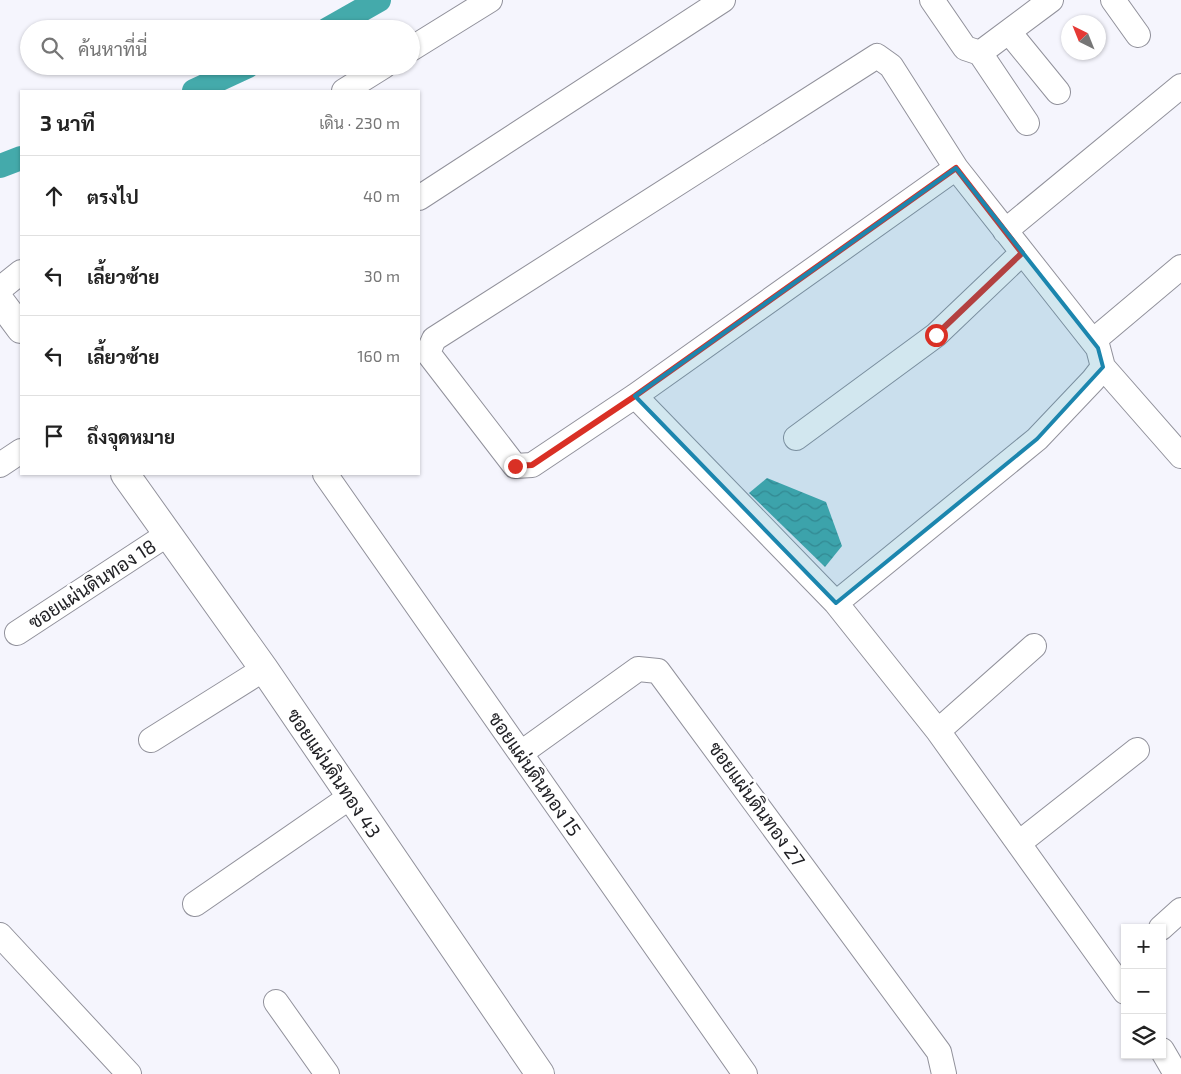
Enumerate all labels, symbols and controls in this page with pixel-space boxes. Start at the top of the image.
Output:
north arrow [1061,15,1106,60]
search box [20,20,420,75]
icon: search [38,34,66,62]
text: ค้นหาที่นี่ [78,37,147,60]
text: 3 นาที [40,110,95,135]
text: เดิน · 230 m [319,113,400,132]
icon: ahead [40,182,68,210]
text: ตรงไป [87,185,139,208]
text: 40 m [363,186,400,205]
icon: left [40,262,68,290]
text: เลี้ยวซ้าย [87,265,159,288]
text: 30 m [364,266,400,285]
route start [925,324,948,347]
icon: left [40,342,68,370]
text: เลี้ยวซ้าย [87,345,159,368]
text: 160 m [357,346,400,365]
icon: arrive [40,422,68,450]
text: ถึงจุดหมาย [87,425,175,448]
route end [504,455,527,478]
street label: ซอยแผ่นดินทอง 18 [24,534,160,633]
street label: ซอยแผ่นดินทอง 43 [283,704,386,842]
street label: ซอยแผ่นดินทอง 15 [484,707,587,840]
street label: ซอยแผ่นดินทอง 27 [704,737,811,871]
map controls [1121,924,1166,1059]
button: + [1121,924,1166,969]
button: − [1121,969,1166,1014]
button: layers [1121,1014,1166,1059]

